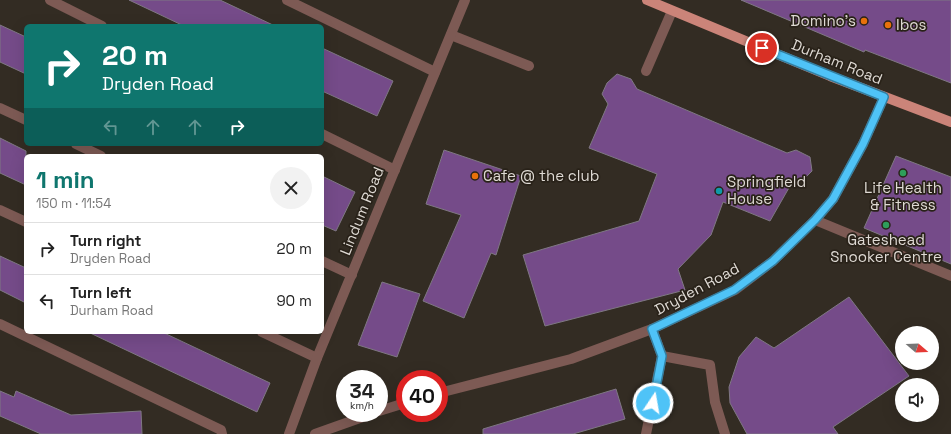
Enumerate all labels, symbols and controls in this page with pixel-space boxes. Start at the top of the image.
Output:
place label: Domino's [791,11,856,30]
place label: Ibos [896,15,927,34]
marker: Domino's [859,16,869,26]
marker: Ibos [883,20,893,30]
pin [745,31,779,65]
street label: Durham Road [789,35,885,88]
text: 20 m [102,37,168,73]
icon: arrive [751,37,773,59]
icon: right [36,40,88,92]
text: Dryden Road [102,72,214,95]
icon: left [100,116,122,138]
icon: ahead [142,116,164,138]
icon: ahead [184,116,206,138]
icon: right [226,116,248,138]
text: 1 min [36,164,95,195]
street label: Lindum Road [335,164,388,258]
place label: Cafe @ the club [483,166,599,185]
button: close [270,167,312,209]
marker: Life Health & Fitness [898,168,908,178]
marker: Cafe @ the club [470,171,480,181]
place label: Springfield House [727,172,806,208]
place label: Life Health & Fitness [864,178,942,214]
marker: Springfield House [714,186,724,196]
text: 150 m · 11:54 [36,195,111,212]
marker: Gateshead Snooker Centre [881,220,891,230]
place label: Gateshead Snooker Centre [830,230,942,266]
text: Turn right [70,231,141,250]
icon: right [36,238,58,260]
text: 20 m [277,239,312,258]
text: Dryden Road [70,250,151,267]
street label: Dryden Road [651,258,742,319]
text: Turn left [70,283,132,302]
icon: left [36,290,58,312]
text: 90 m [276,291,312,310]
text: Durham Road [70,302,153,319]
north arrow [895,326,939,370]
map controls [895,326,939,422]
speed limit sign: 40 [396,370,448,422]
text: 34 [350,378,374,404]
button: sound [895,378,939,422]
position arrow [632,382,674,424]
text: km/h [350,399,374,412]

